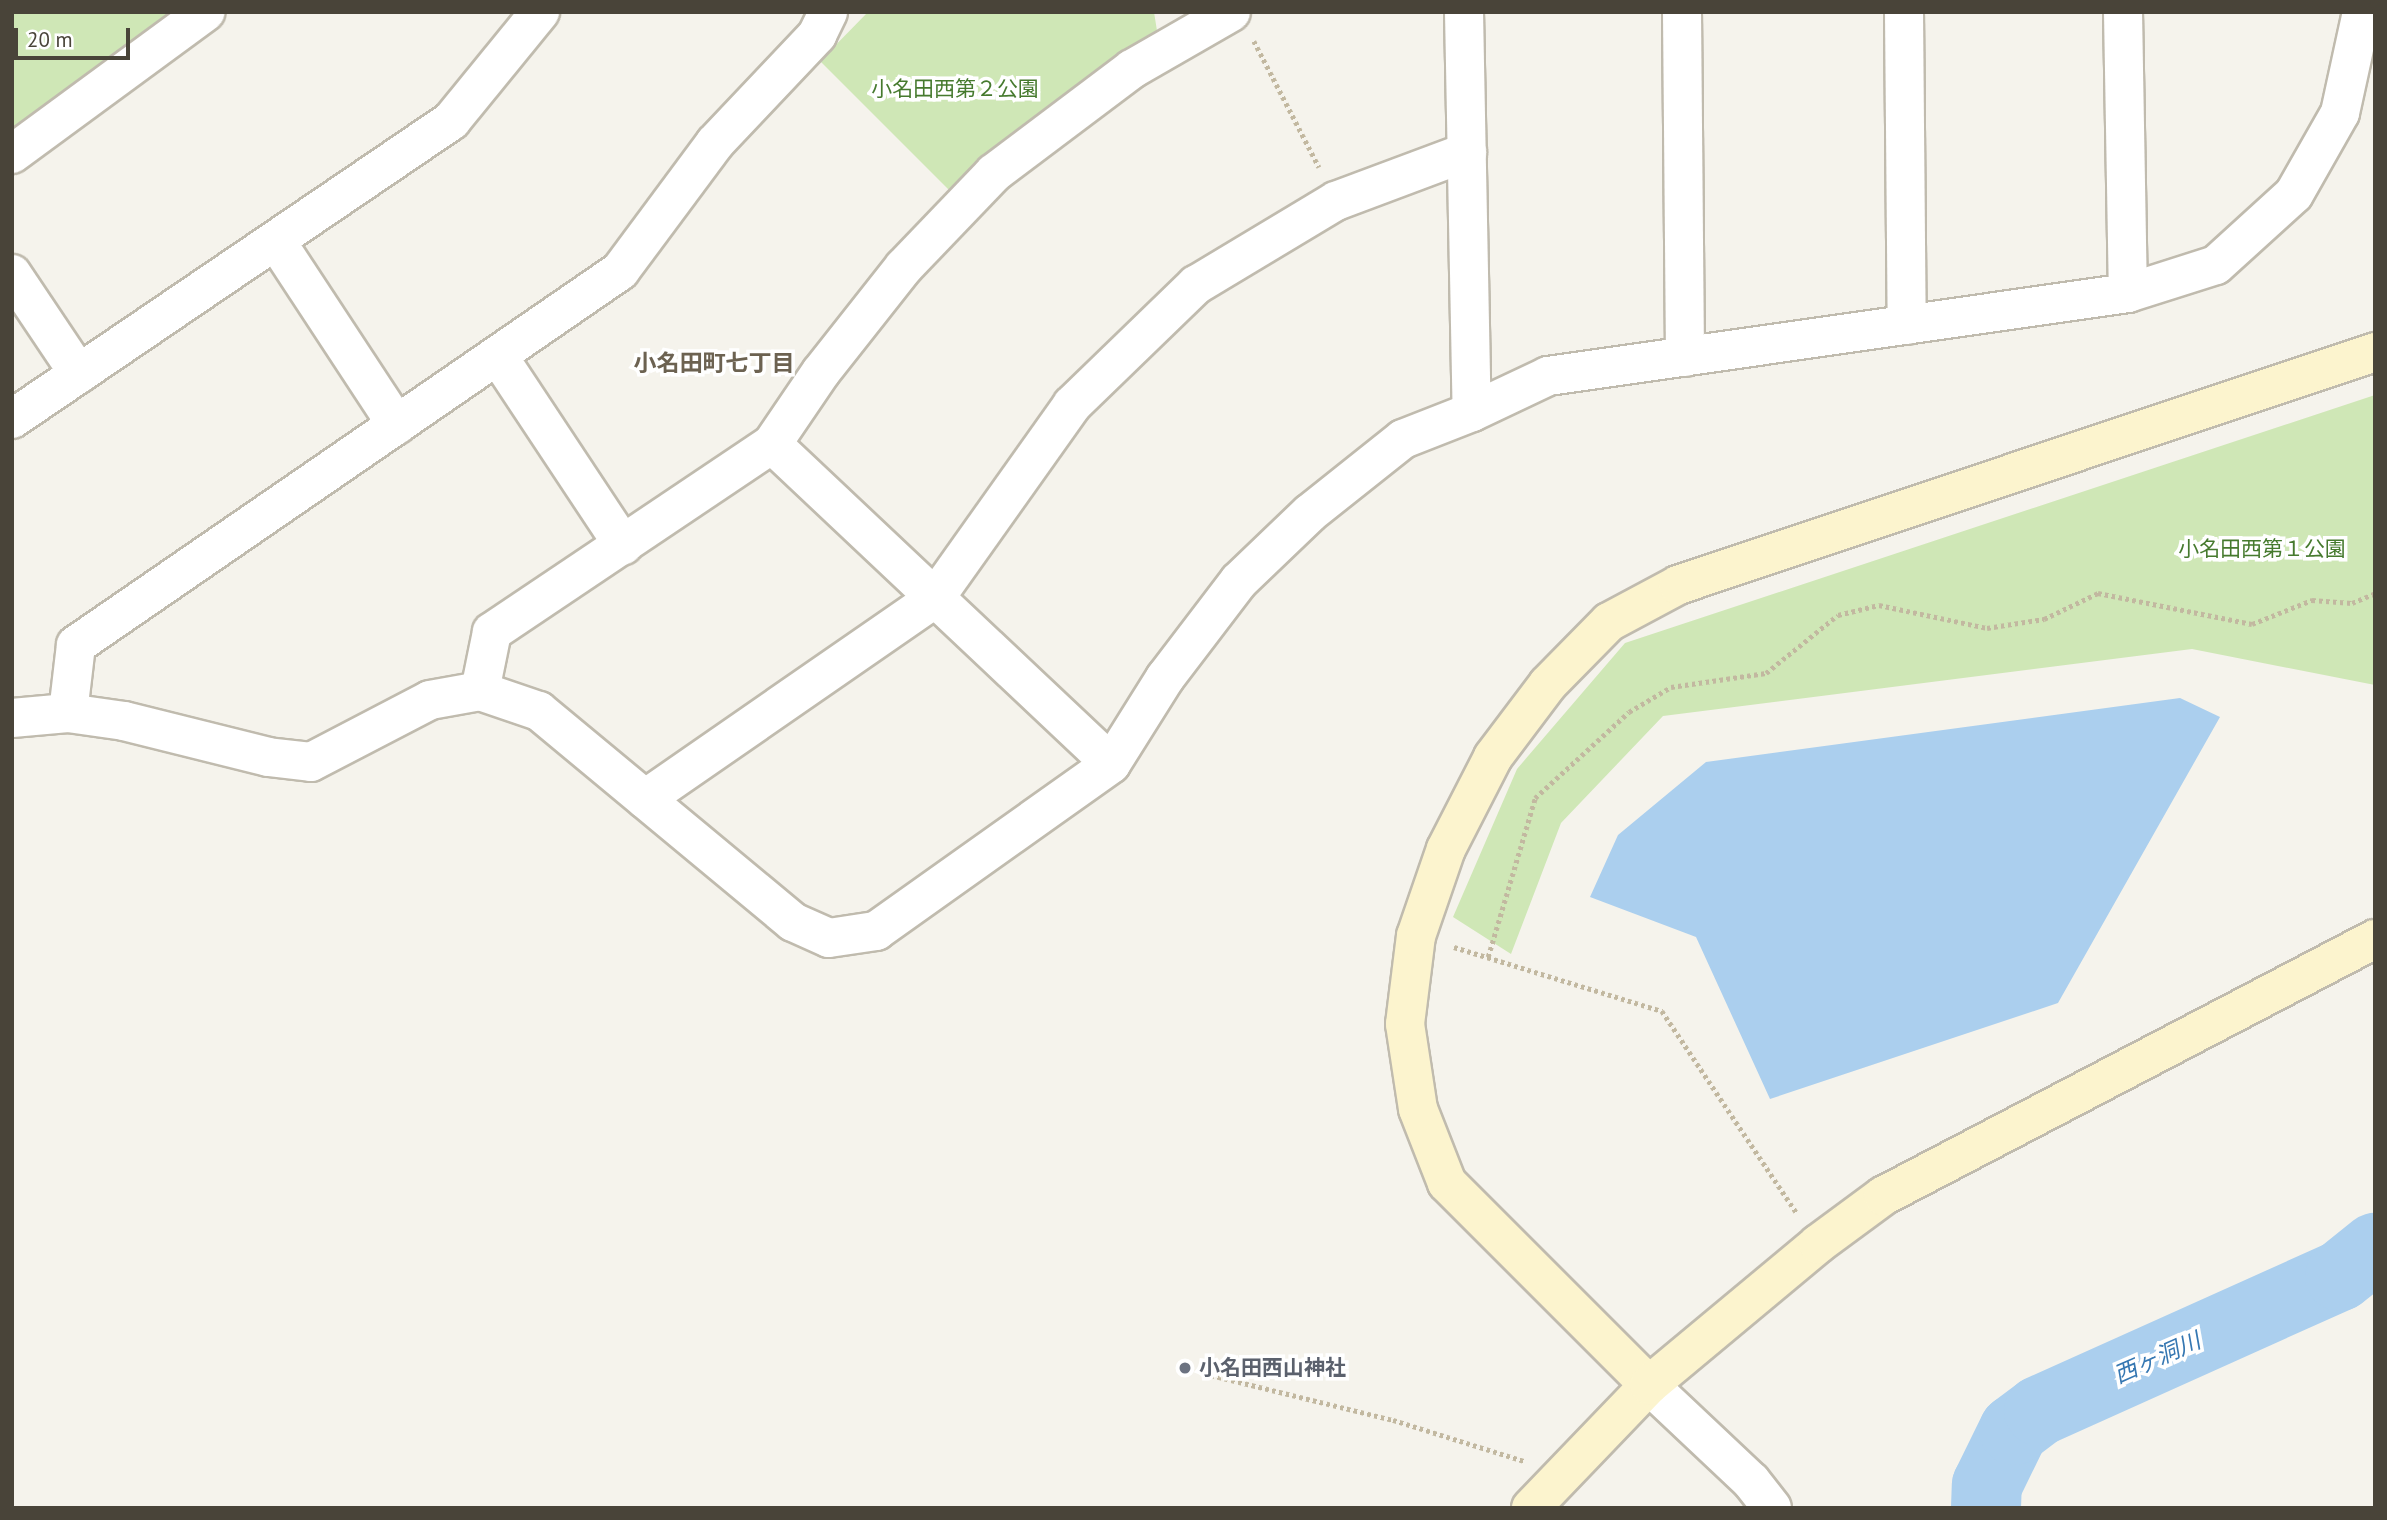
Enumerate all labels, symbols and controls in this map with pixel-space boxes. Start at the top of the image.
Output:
scale bar [18,14,133,58]
text: 20 m [27,26,73,53]
park label: 小名田西第２公園 [871,76,1039,102]
district label: 小名田町七丁目 [634,349,794,377]
park label: 小名田西第１公園 [2178,536,2346,562]
water label: 西ヶ洞川 [2109,1327,2205,1389]
place label: 小名田西山神社 [1199,1355,1346,1381]
marker: 小名田西山神社 [1177,1360,1193,1376]

